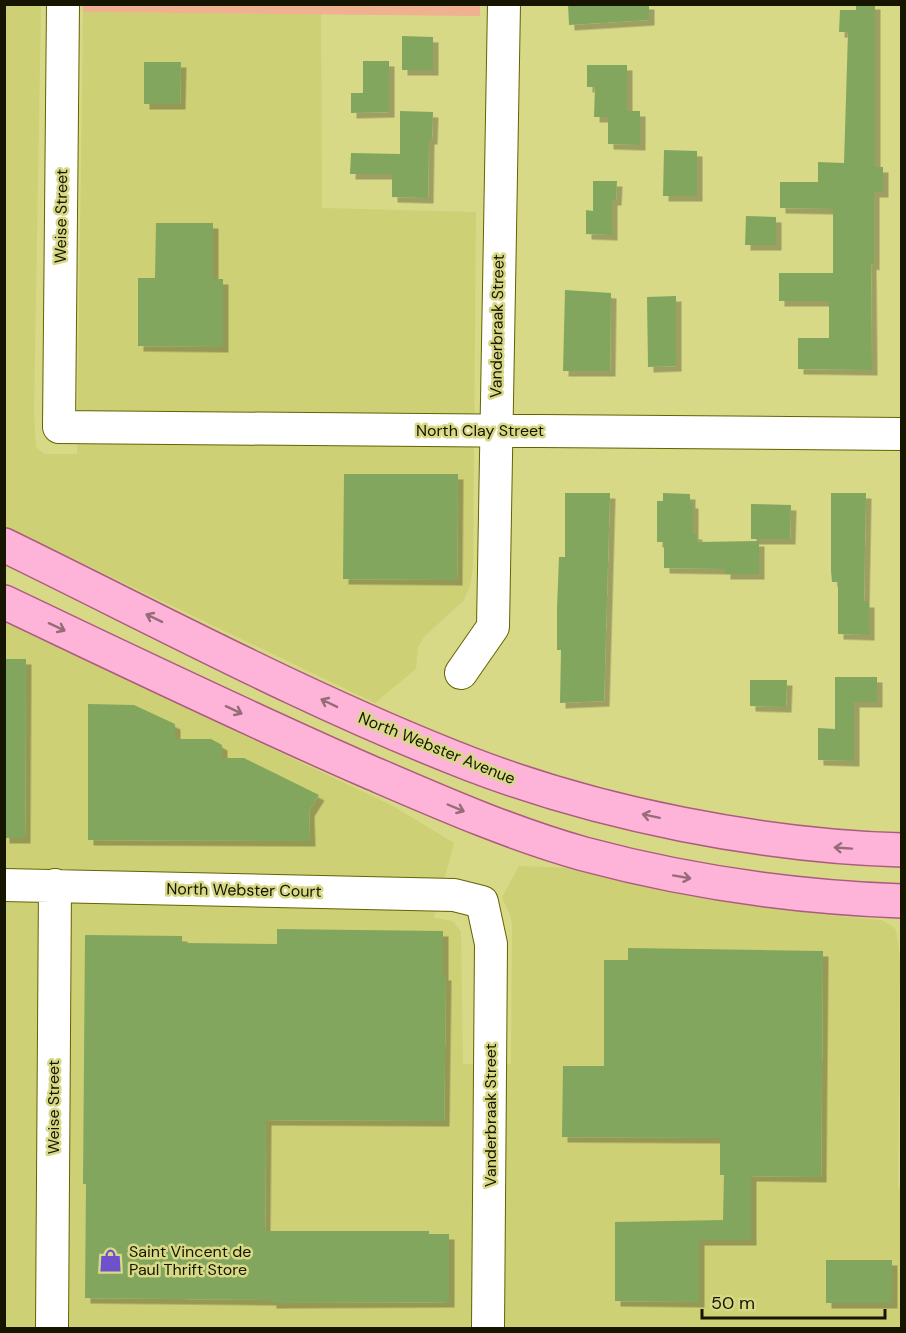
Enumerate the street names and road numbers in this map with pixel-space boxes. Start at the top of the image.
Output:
street label: Weise Street [50,169,72,263]
street label: Vanderbraak Street [485,254,509,398]
street label: North Clay Street [416,420,544,441]
street label: North Webster Avenue [355,707,519,789]
street label: North Webster Court [166,878,322,902]
street label: Vanderbraak Street [480,1043,501,1187]
street label: Weise Street [43,1060,64,1154]

